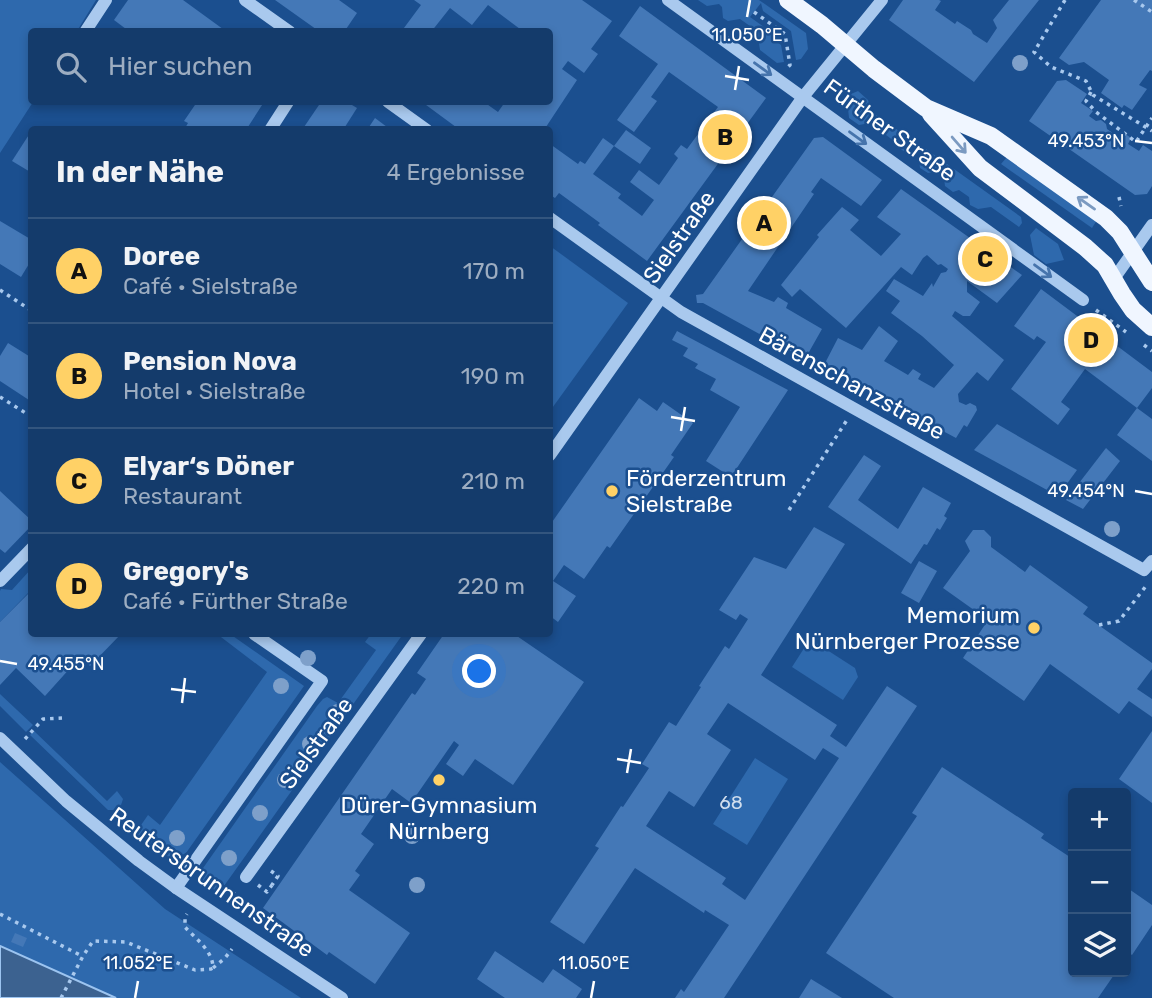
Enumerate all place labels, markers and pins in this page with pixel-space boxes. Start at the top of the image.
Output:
pin: B [702,111,748,163]
pin: A [741,197,787,249]
pin: C [962,233,1008,285]
pin: D [1068,314,1114,366]
place label: Förderzentrum Sielstraße [626,464,786,518]
marker: Förderzentrum Sielstraße [604,483,620,499]
place label: Memorium Nürnberger Prozesse [795,601,1020,655]
marker: Memorium Nürnberger Prozesse [1026,620,1042,636]
marker: Dürer-Gymnasium Nürnberg [431,772,447,788]
place label: Dürer-Gymnasium Nürnberg [340,791,538,845]

